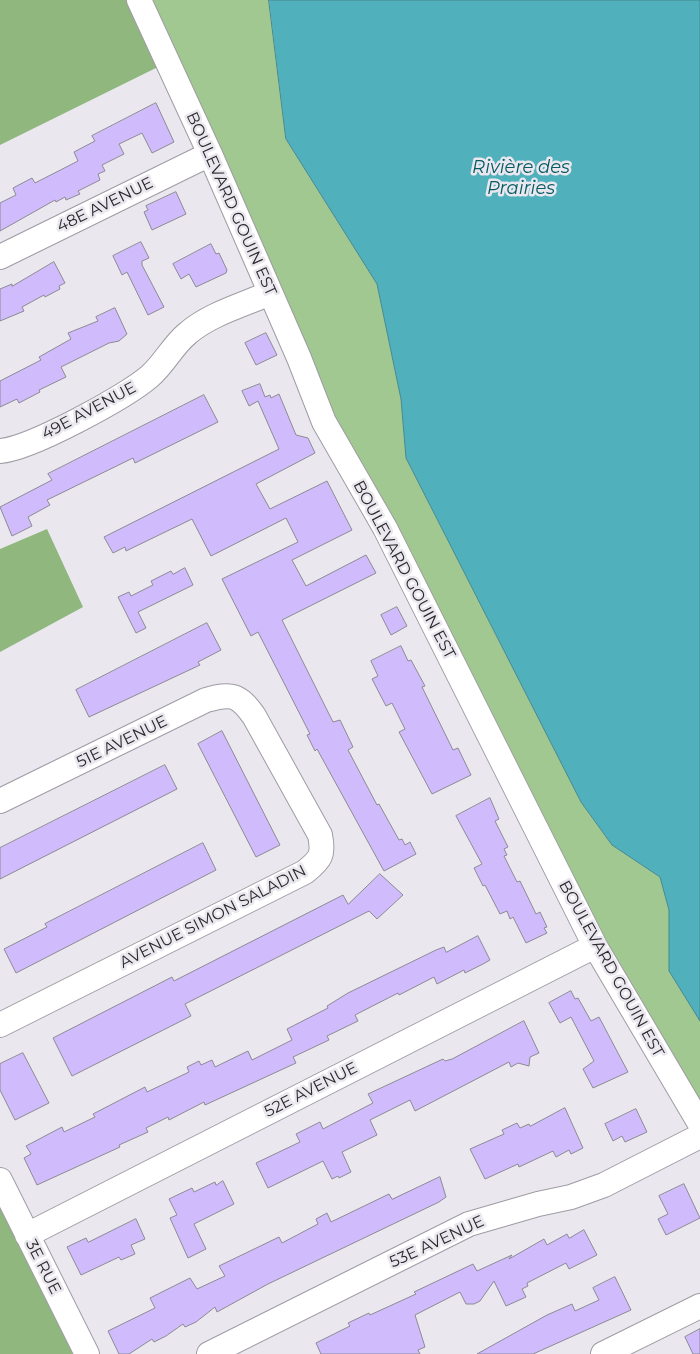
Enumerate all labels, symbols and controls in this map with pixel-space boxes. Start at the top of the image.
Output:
street label: BOULEVARD GOUIN EST [182,109,280,299]
water label: Rivière des Prairies [472,157,570,200]
street label: 48E AVENUE [54,173,156,237]
street label: 49E AVENUE [39,378,139,444]
street label: BOULEVARD GOUIN EST [349,478,459,662]
street label: 51E AVENUE [73,712,171,772]
street label: AVENUE SIMON SALADIN [116,861,310,973]
street label: BOULEVARD GOUIN EST [554,877,668,1061]
street label: 52E AVENUE [261,1058,361,1122]
street label: 53E AVENUE [387,1212,487,1272]
street label: 3E RUE [21,1236,65,1298]

